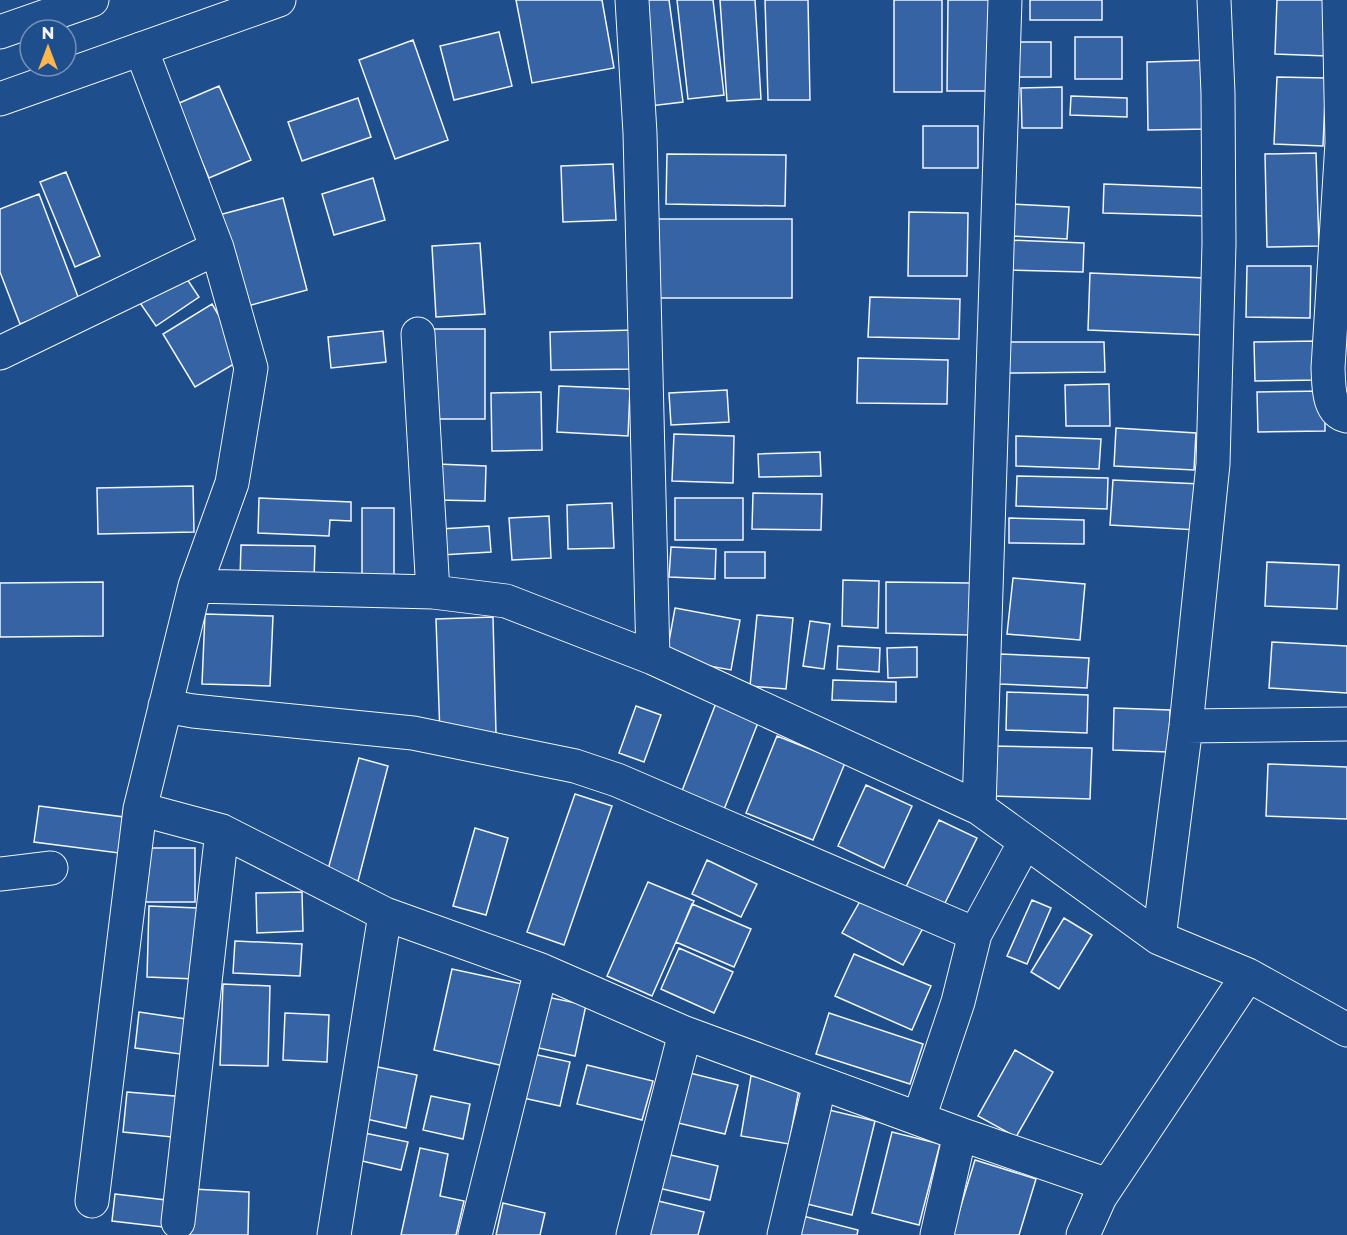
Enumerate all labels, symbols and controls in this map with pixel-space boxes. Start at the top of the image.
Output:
north arrow [18,18,78,78]
text: N [42,24,54,43]

